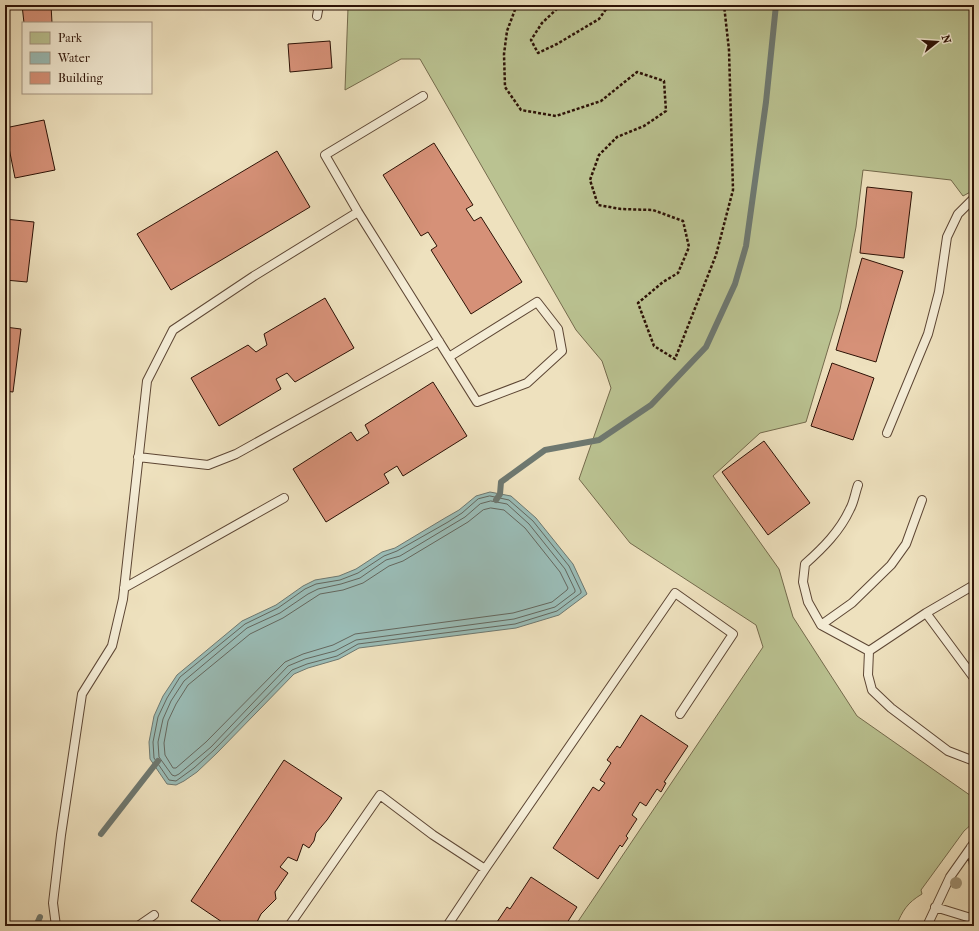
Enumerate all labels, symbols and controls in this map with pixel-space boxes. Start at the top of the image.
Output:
legend [22,22,152,94]
north arrow [917,22,957,62]
text: Park [58,31,83,45]
text: N [939,33,954,46]
text: Water [57,51,91,65]
text: Building [58,71,103,85]

